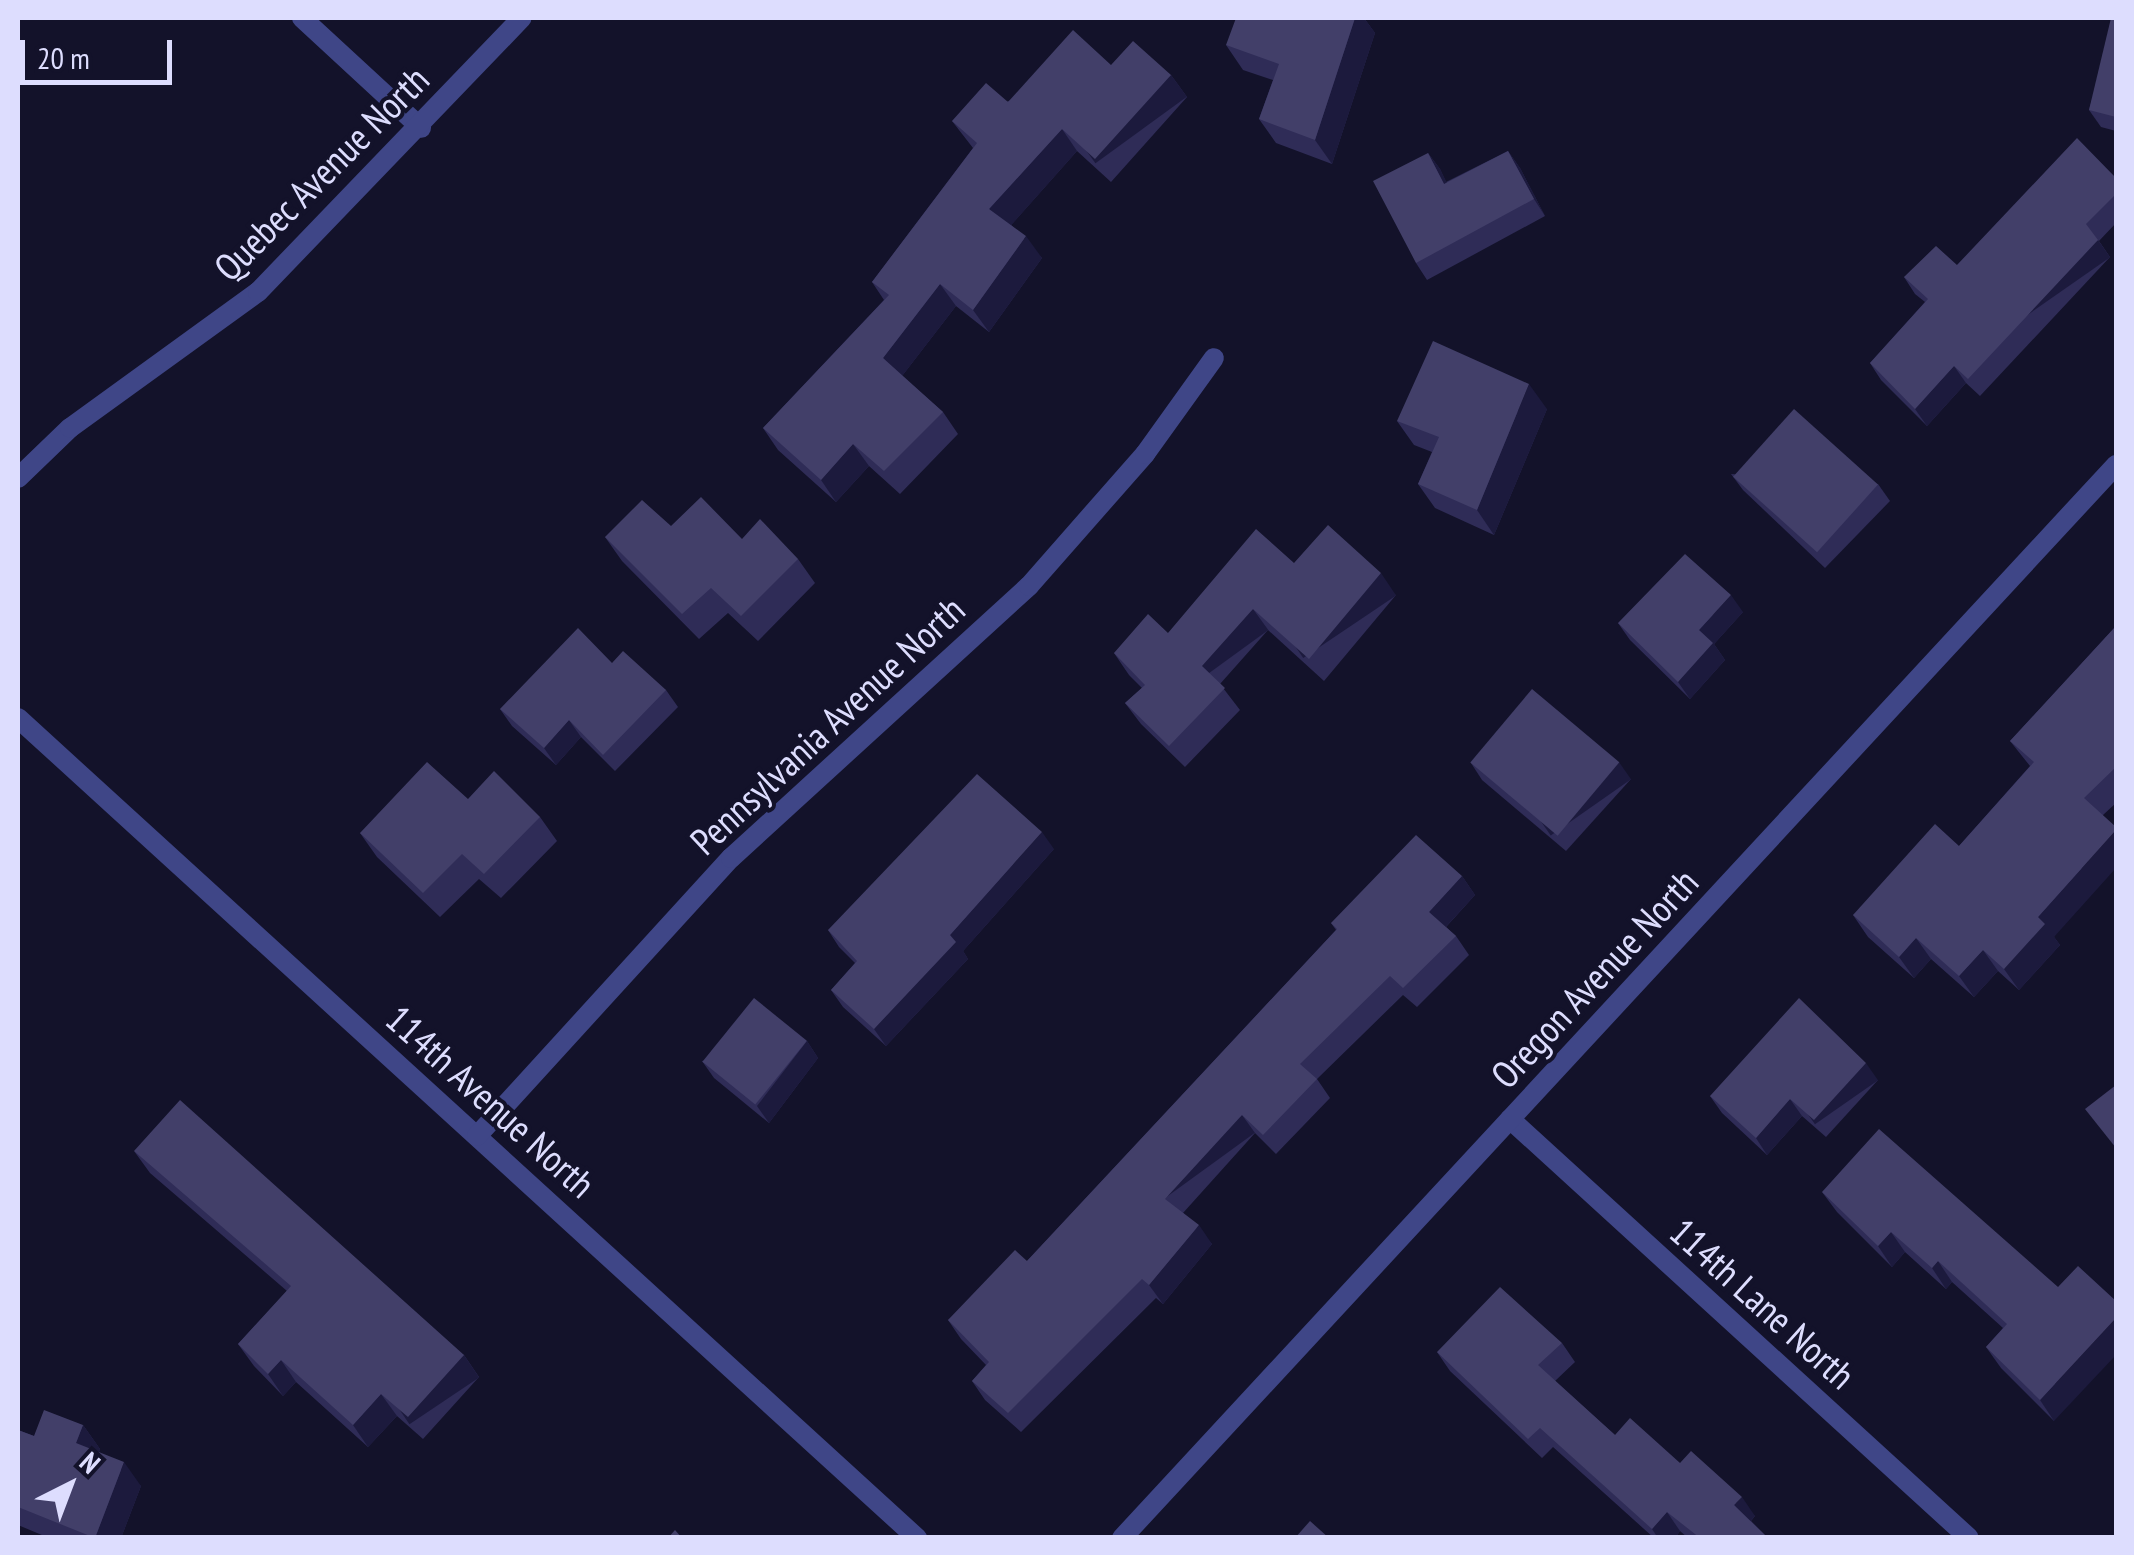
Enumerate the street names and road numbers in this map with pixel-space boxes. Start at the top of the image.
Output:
street label: Quebec Avenue North [204,56,438,290]
street label: Pennsylvania Avenue North [680,586,974,864]
street label: Oregon Avenue North [1481,859,1707,1097]
street label: 114th Avenue North [377,995,605,1207]
street label: 114th Lane North [1661,1208,1865,1398]

